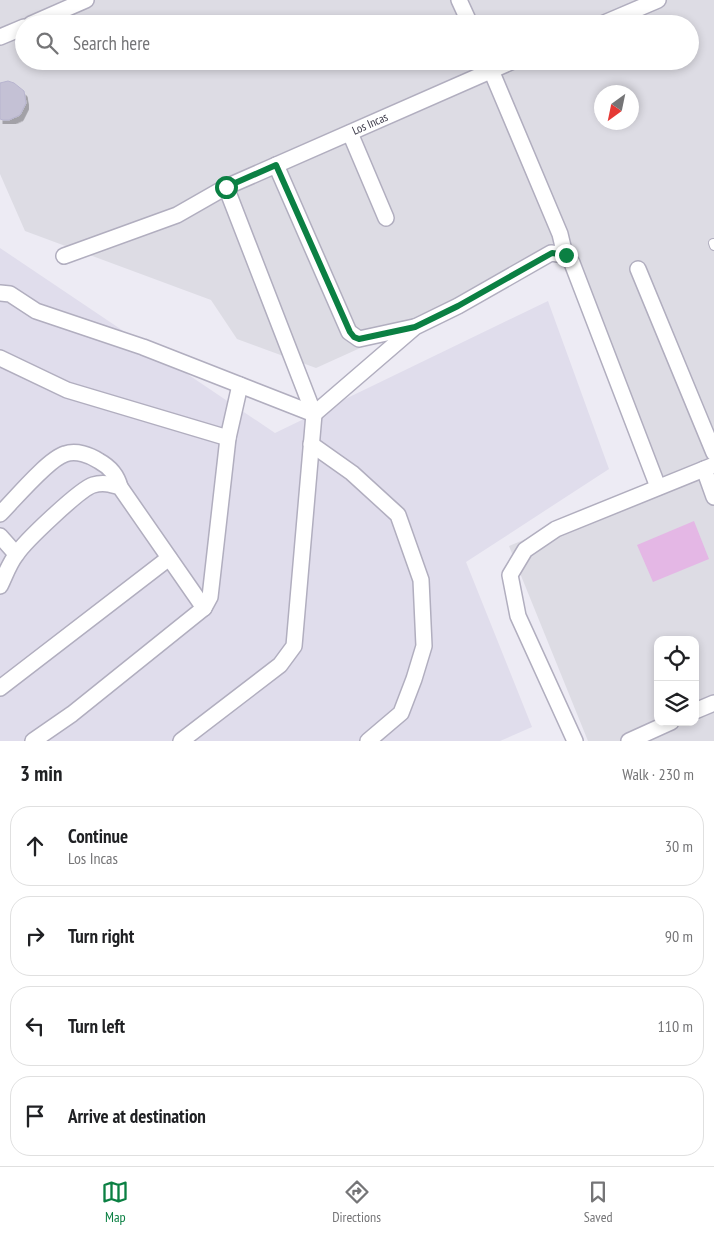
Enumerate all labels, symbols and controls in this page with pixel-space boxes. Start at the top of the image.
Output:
search box [15,15,699,70]
icon: search [33,29,61,57]
text: Search here [73,31,150,55]
north arrow [594,85,639,130]
street label: Los Incas [350,109,390,138]
route start [215,176,238,199]
route end [555,244,578,267]
map controls [654,636,699,726]
button: locate [654,636,699,681]
button: layers [654,681,699,726]
text: 3 min [20,760,62,787]
text: Walk · 230 m [622,764,694,784]
text: Continue [68,824,128,848]
icon: ahead [21,832,49,860]
text: 30 m [665,836,693,856]
text: Los Incas [68,848,118,868]
icon: right [21,922,49,950]
text: Turn right [68,924,134,948]
text: 90 m [665,926,693,946]
icon: left [21,1012,49,1040]
text: Turn left [68,1014,125,1038]
text: 110 m [658,1016,693,1036]
icon: arrive [21,1102,49,1130]
text: Arrive at destination [68,1104,206,1128]
tab: Map [101,1178,129,1226]
tab: Directions [332,1178,381,1226]
tab: Saved [584,1178,613,1226]

